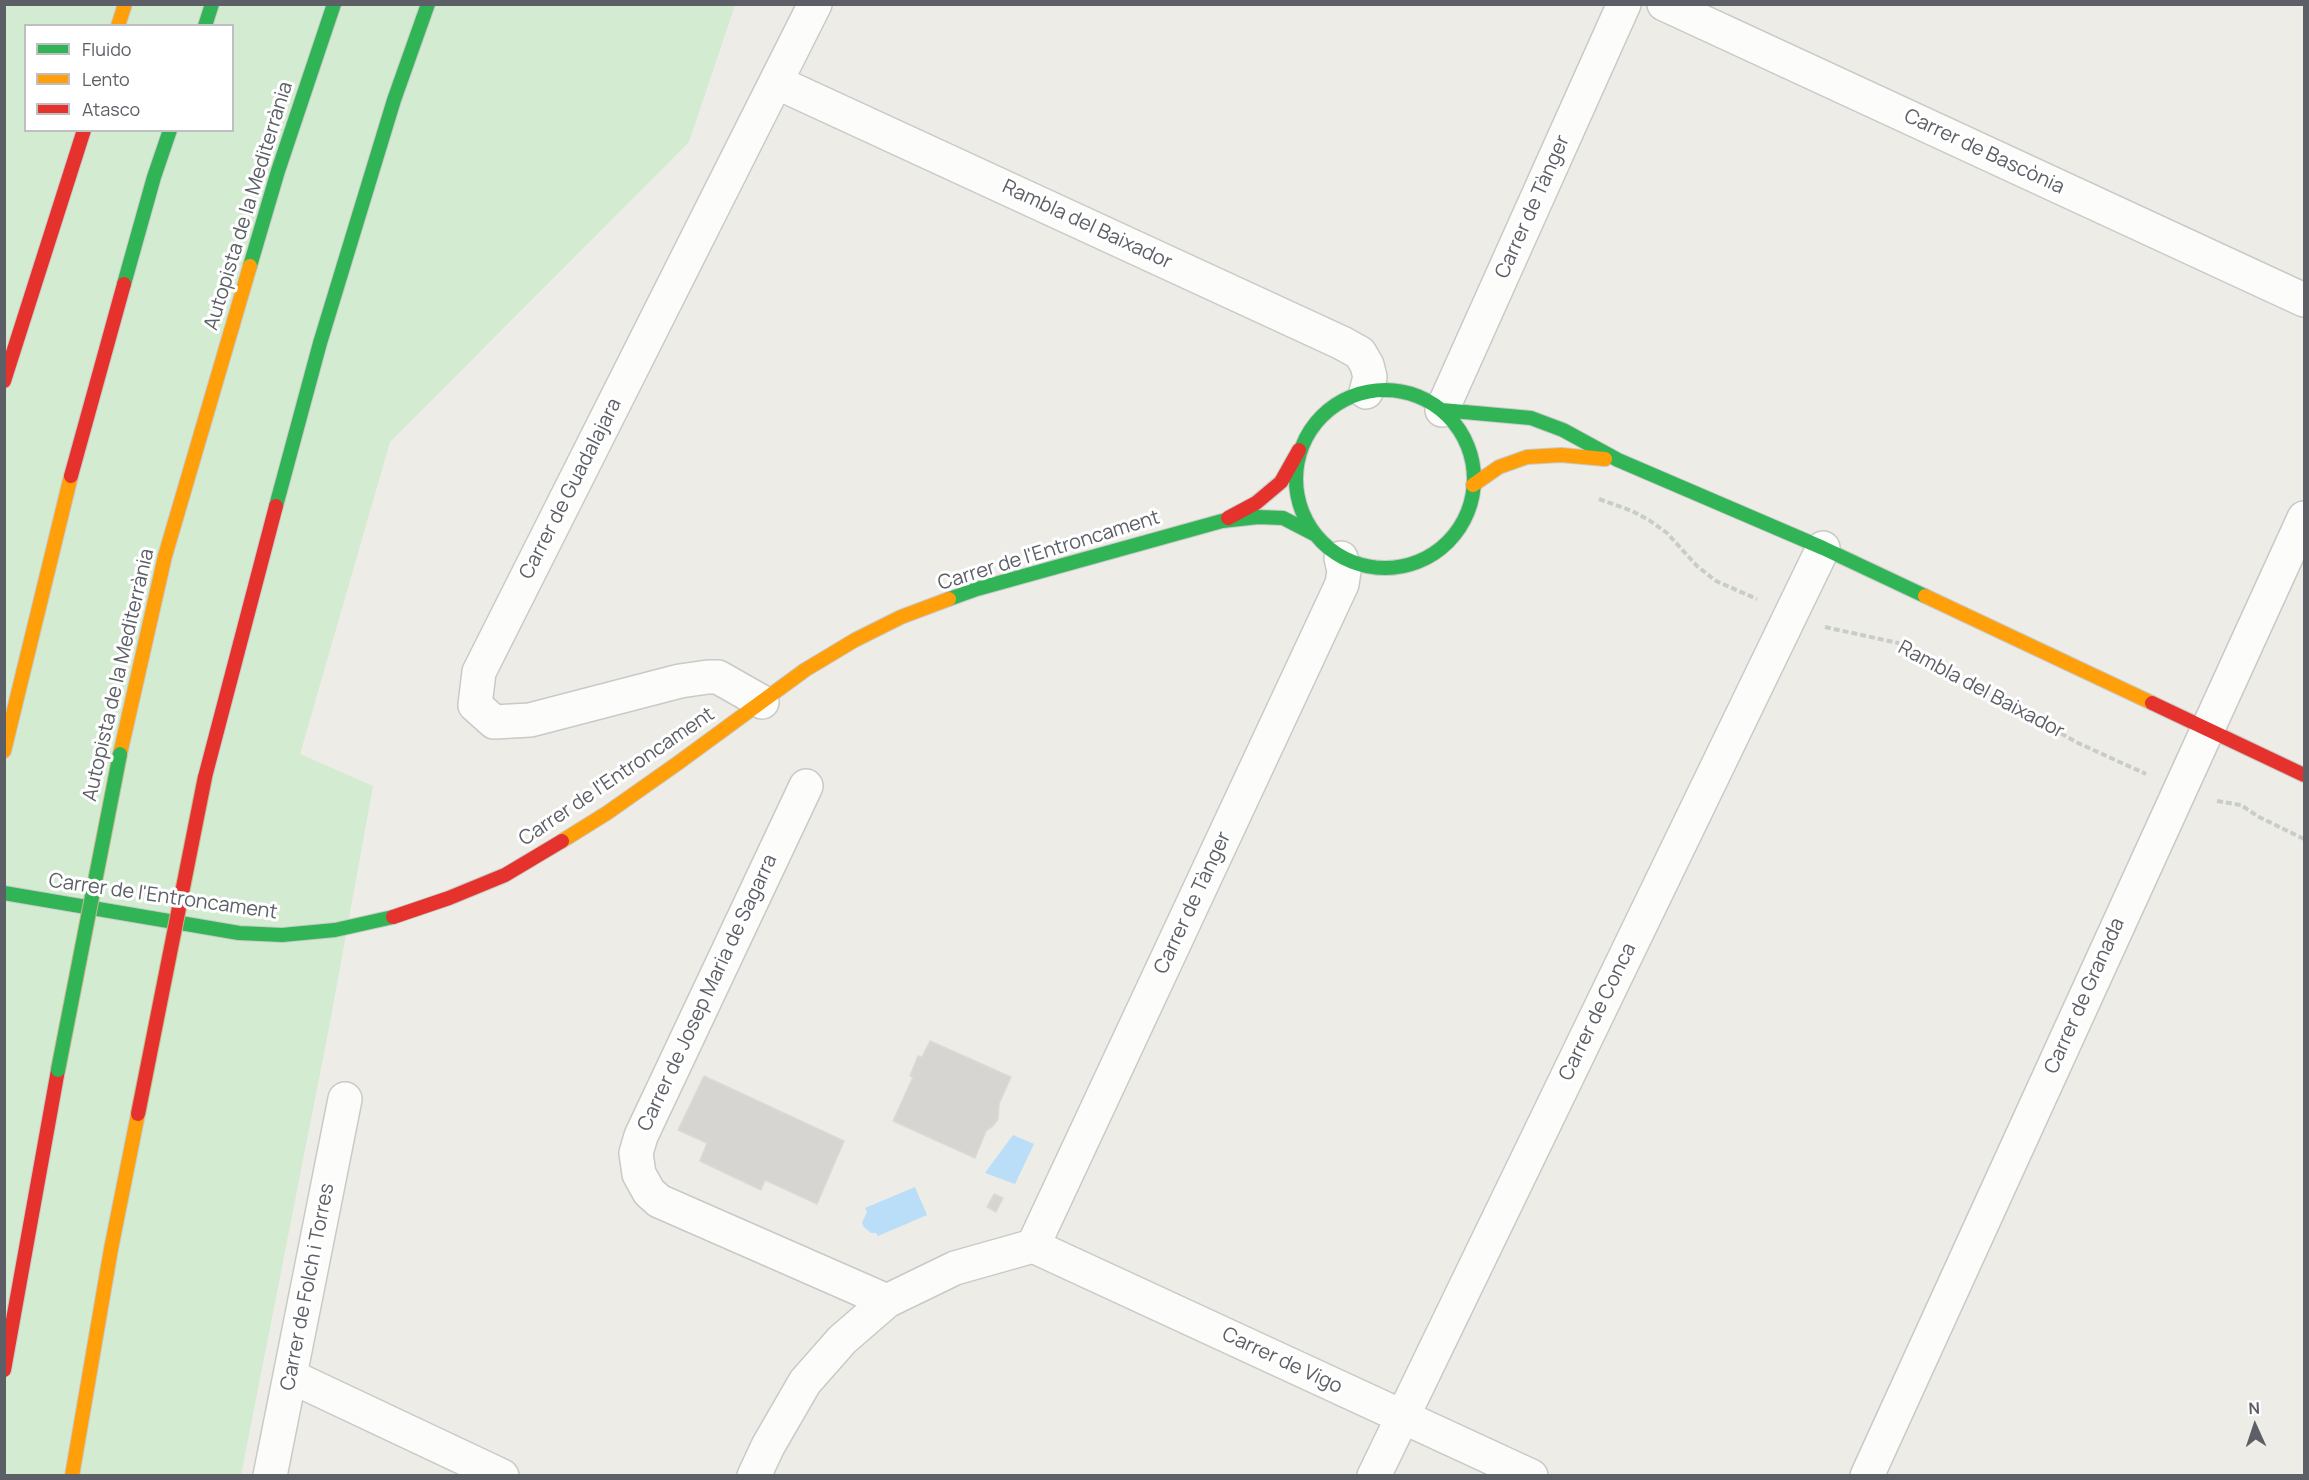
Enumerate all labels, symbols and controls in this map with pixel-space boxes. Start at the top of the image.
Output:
legend [24,24,234,132]
text: Fluido [82,37,131,61]
text: Lento [82,67,130,91]
street label: Autopista de la Mediterrània [200,79,298,333]
text: Atasco [82,97,140,121]
street label: Carrer de Bascònia [1900,104,2068,200]
street label: Carrer de Tànger [1491,132,1575,282]
street label: Rambla del Baixador [998,175,1176,275]
street label: Carrer de Guadalajara [515,394,627,584]
street label: Carrer de l'Entroncament [935,506,1163,596]
street label: Autopista de la Mediterrània [78,546,160,804]
street label: Rambla del Baixador [1894,636,2068,744]
street label: Carrer de l'Entroncament [515,703,719,851]
street label: Carrer de Tànger [1150,828,1236,978]
street label: Carrer de Josep Maria de Sagarra [633,851,783,1135]
street label: Carrer de l'Entroncament [47,869,279,925]
street label: Carrer de Granada [2040,914,2130,1078]
street label: Carrer de Conca [1554,939,1642,1085]
street label: Carrer de Folch i Torres [276,1181,340,1393]
street label: Carrer de Vigo [1218,1323,1346,1399]
north arrow [2225,1396,2285,1456]
text: N [2248,1397,2260,1419]

